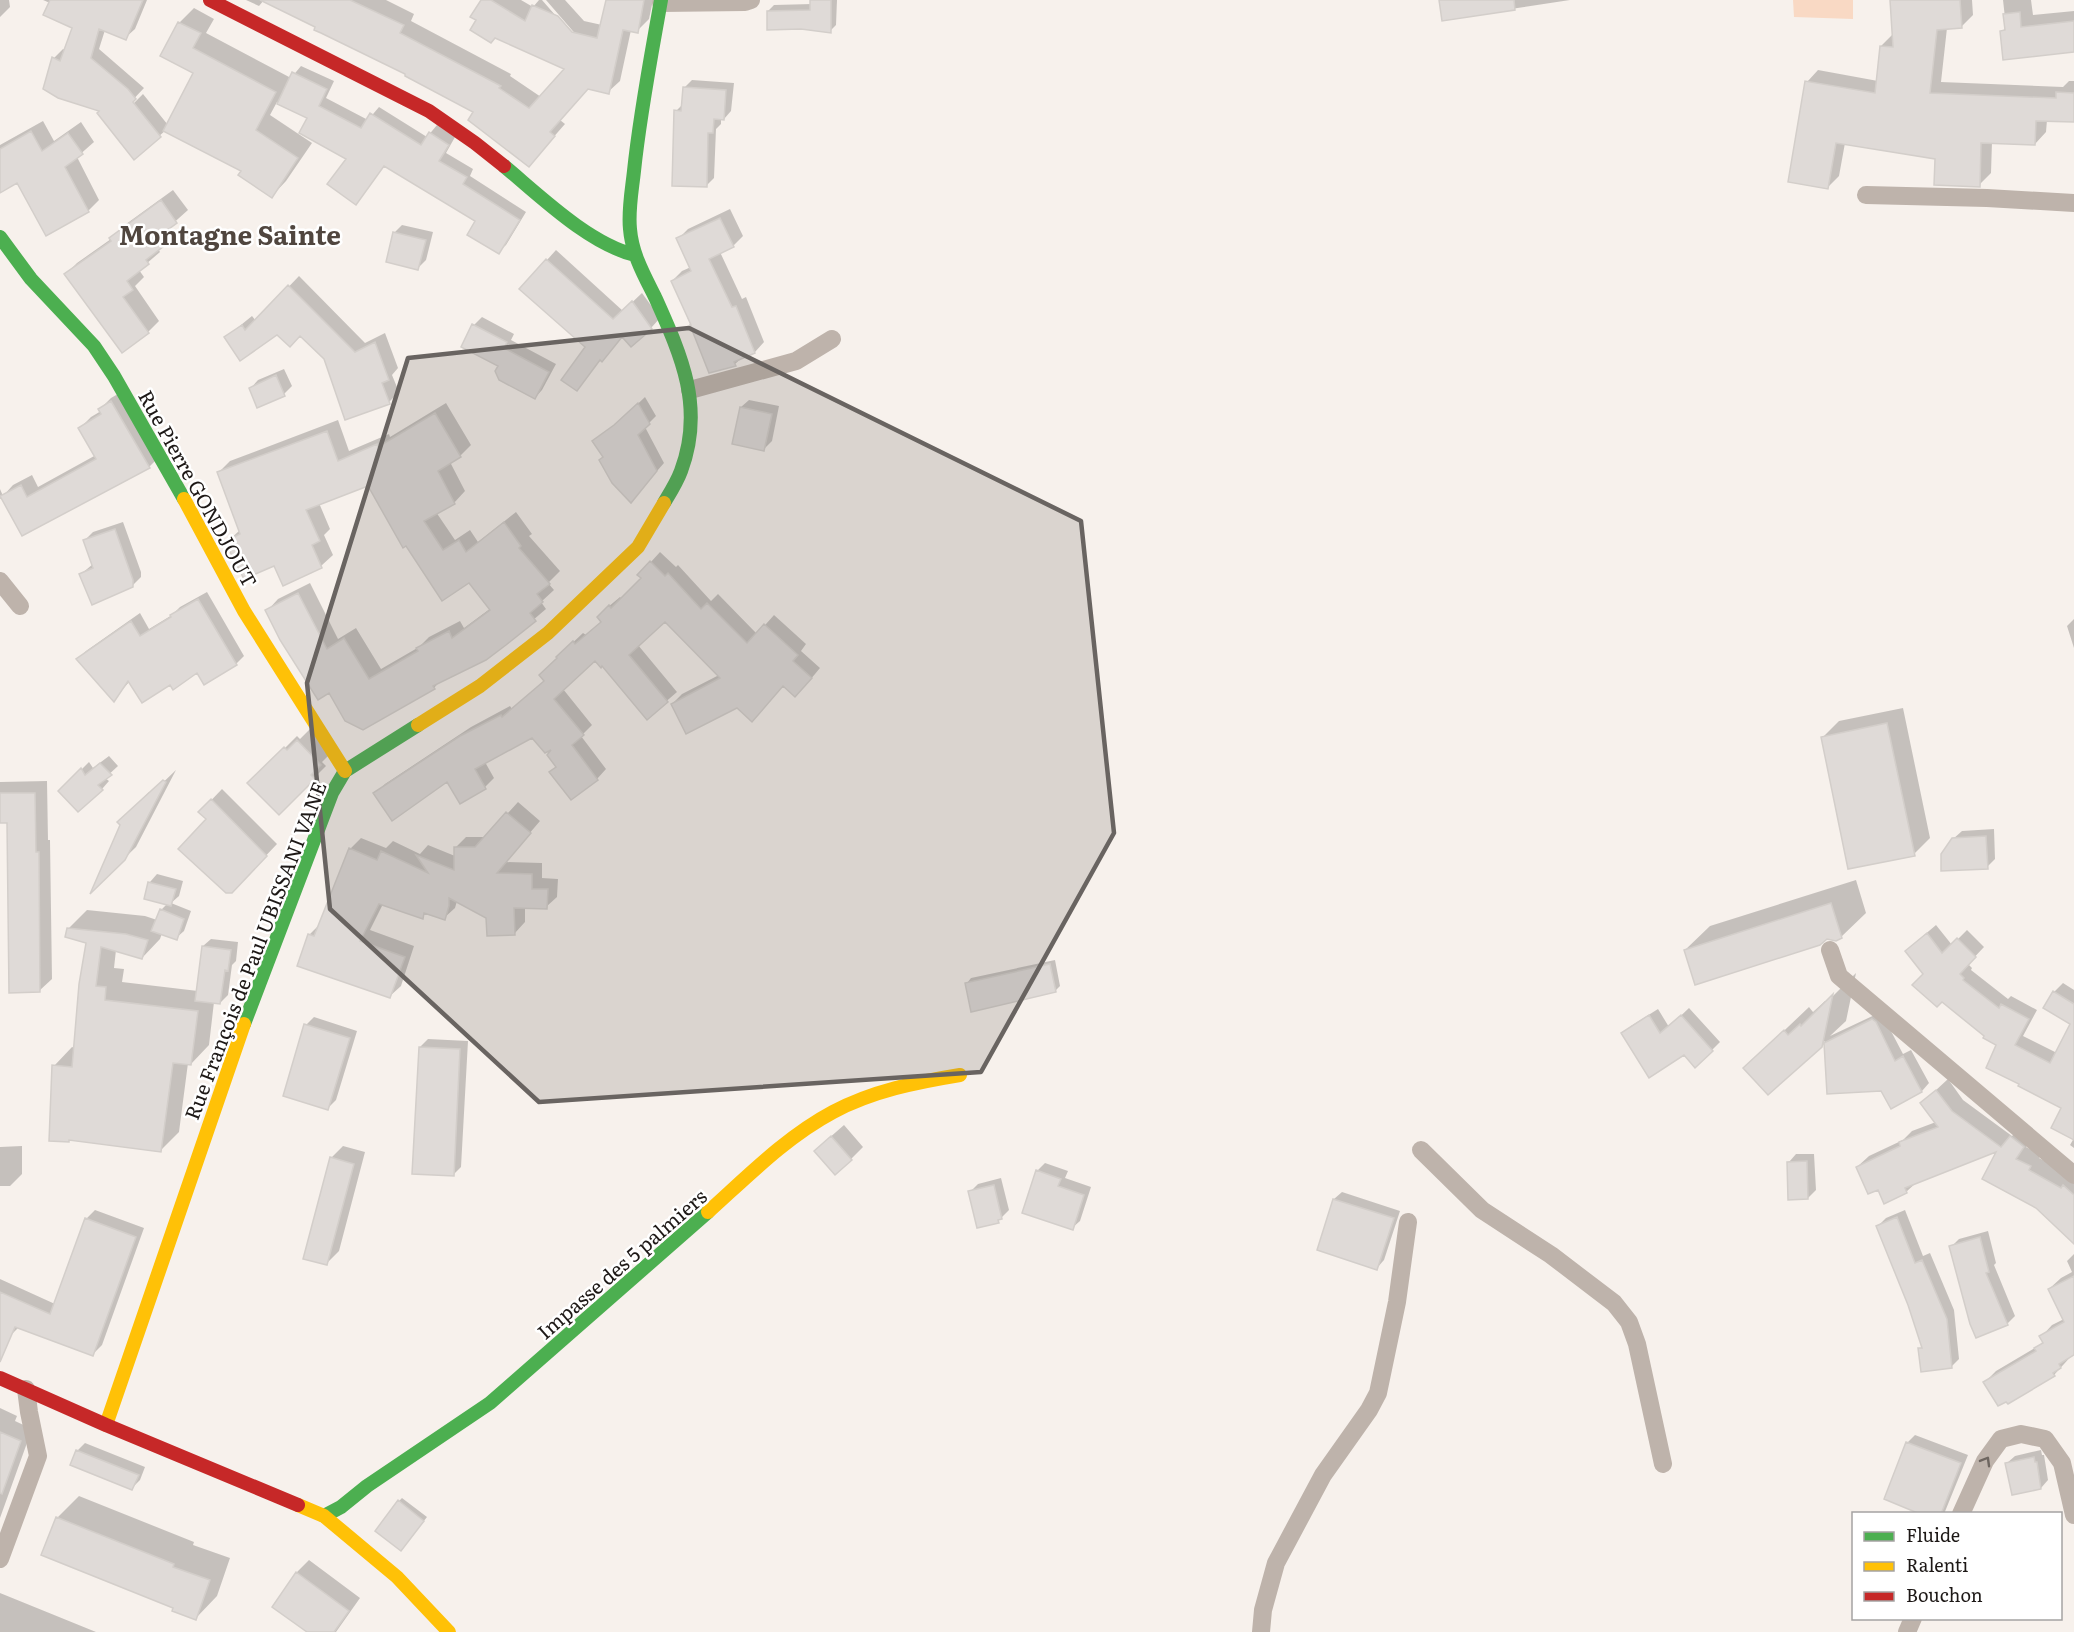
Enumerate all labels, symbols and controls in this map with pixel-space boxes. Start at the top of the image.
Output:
district label: Montagne Sainte [119,214,341,253]
street label: Rue Pierre GONDJOUT [132,384,266,592]
street label: Rue François de Paul UBISSANI VANE [175,776,333,1124]
street label: Impasse des 5 palmiers [529,1181,713,1345]
one-way arrow [1979,1457,1990,1467]
legend [1852,1512,2062,1620]
text: Fluide [1906,1521,1960,1548]
text: Ralenti [1906,1551,1968,1578]
text: Bouchon [1906,1581,1983,1608]

